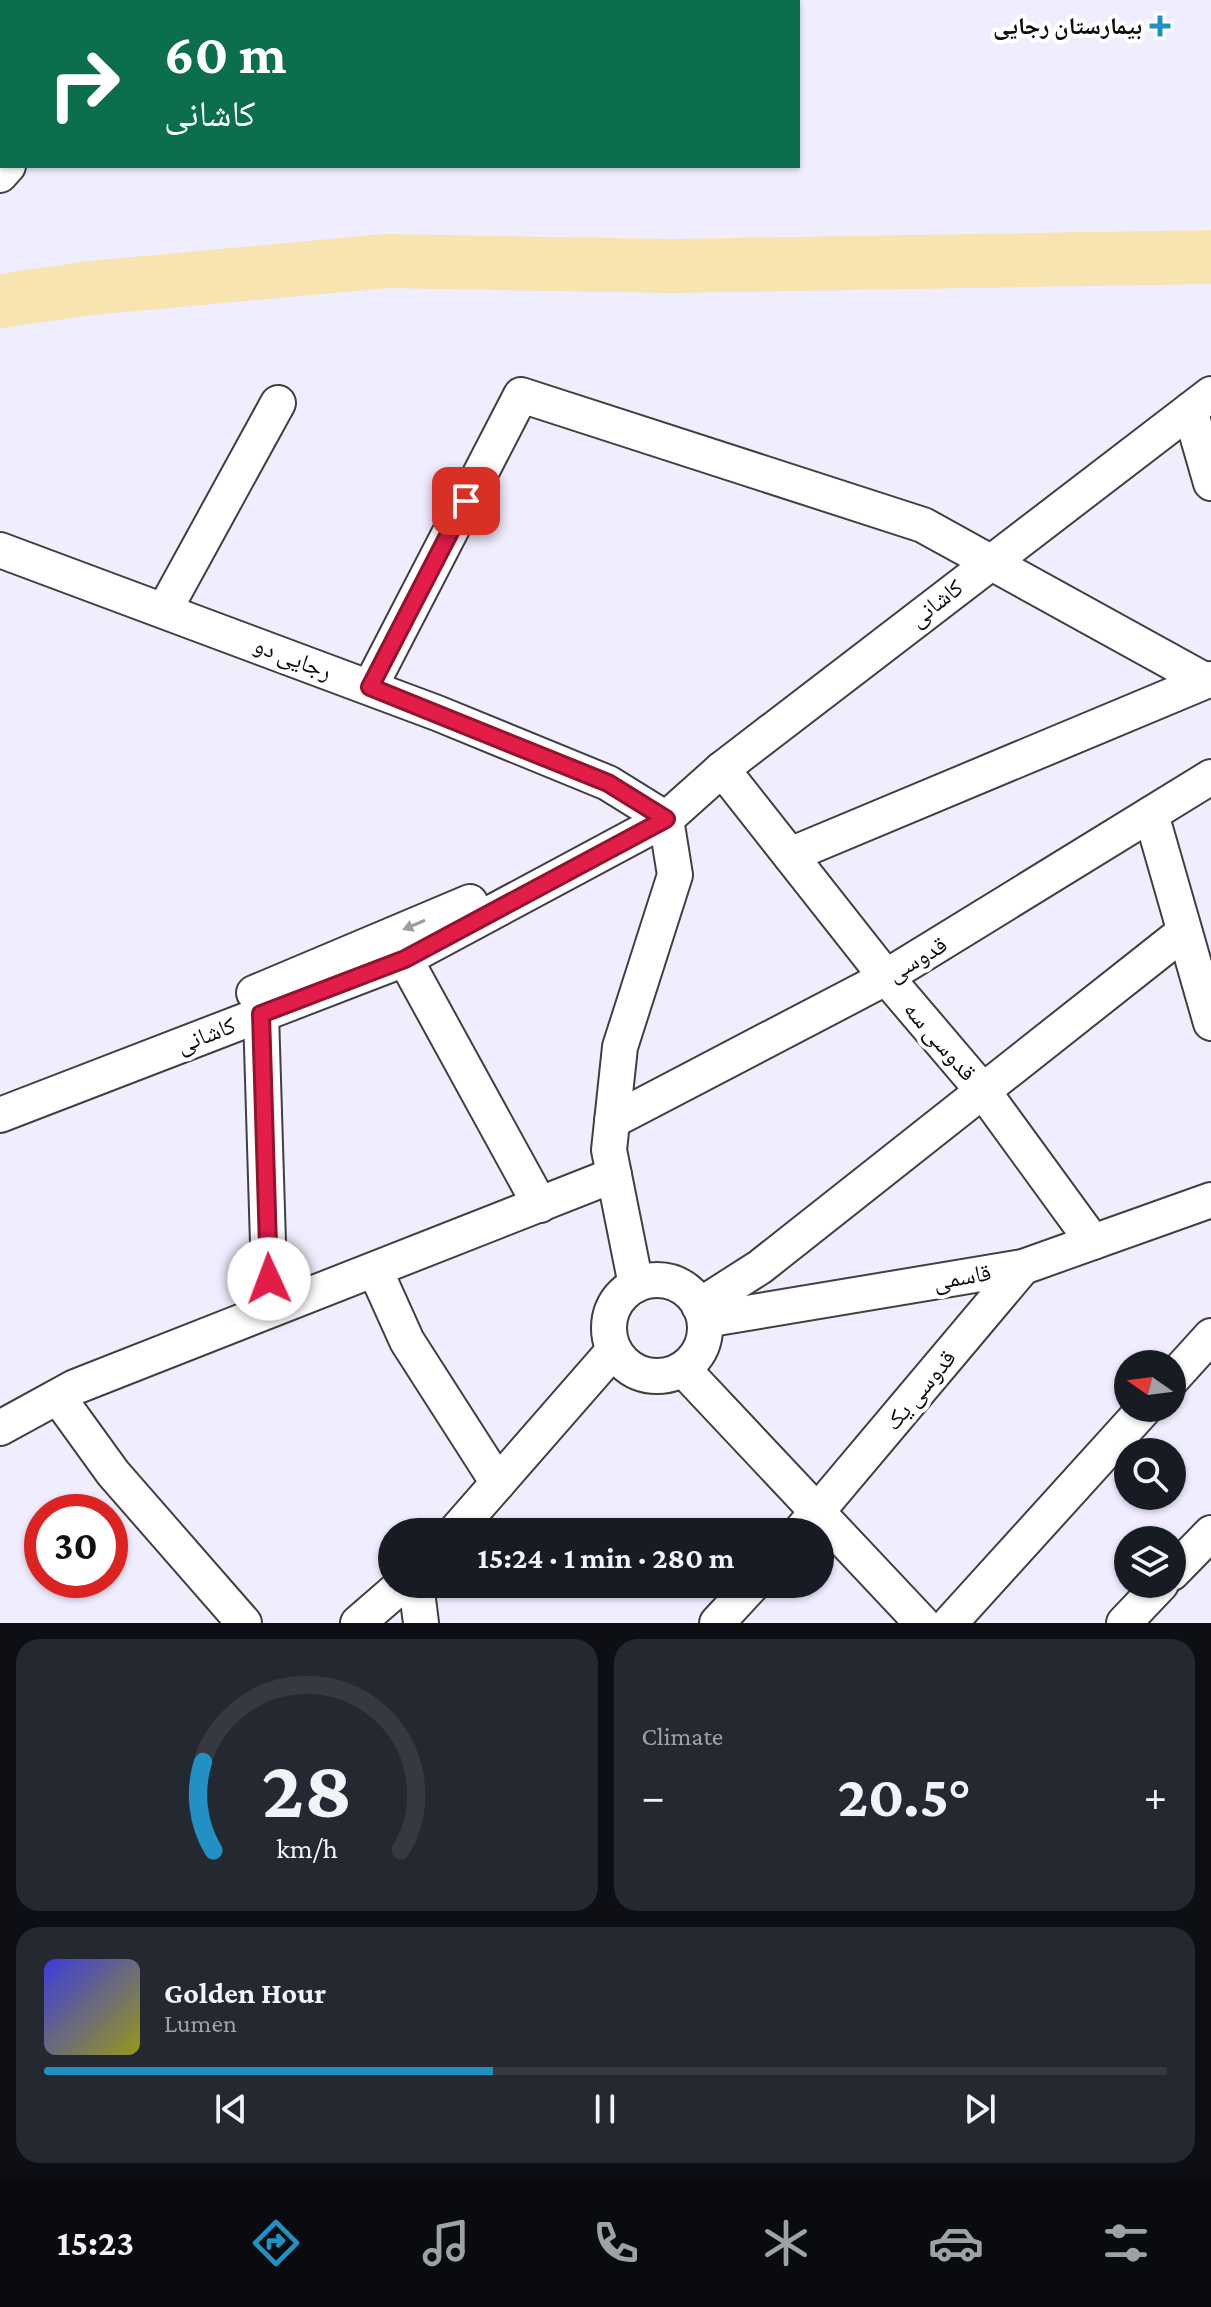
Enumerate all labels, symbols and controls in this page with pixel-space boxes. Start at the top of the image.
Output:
place label: بیمارستان رجایی [993,12,1142,40]
marker: بیمارستان رجایی [1149,15,1171,37]
text: 60 m [164,23,287,85]
icon: right [32,32,136,136]
text: کاشانی [164,94,255,134]
pin [432,467,500,535]
icon: arrive [444,479,488,523]
street label: کاشانی [903,573,969,633]
street label: رجایی دو [250,630,336,686]
one-way arrow [402,919,426,932]
street label: قدوسی [882,930,952,988]
street label: قدوسی سه [898,996,982,1086]
street label: کاشانی [173,1011,240,1059]
position arrow [227,1237,311,1321]
street label: قاسمی [931,1258,993,1296]
street label: قدوسی یک [878,1344,962,1436]
north arrow [1114,1350,1186,1422]
map controls [1114,1350,1186,1598]
button: search [1114,1438,1186,1510]
speed limit sign: 30 [24,1494,128,1598]
button: layers [1114,1526,1186,1598]
text: 15:24 · 1 min · 280 m [478,1541,734,1574]
text: Climate [642,1722,723,1751]
text: 28 [261,1742,352,1835]
text: 20.5° [837,1762,971,1829]
text: − [642,1772,665,1820]
text: + [1144,1772,1167,1820]
text: km/h [276,1832,338,1864]
text: Golden Hour [164,1976,326,2009]
text: Lumen [164,2009,237,2038]
icon: previous [209,2087,253,2131]
icon: pause [583,2087,627,2131]
icon: next [958,2087,1002,2131]
icon: directions [248,2215,304,2271]
icon: music [418,2215,474,2271]
icon: phone [588,2215,644,2271]
icon: climate [758,2215,814,2271]
icon: car [928,2215,984,2271]
icon: filters [1098,2215,1154,2271]
text: 15:23 [57,2223,134,2263]

